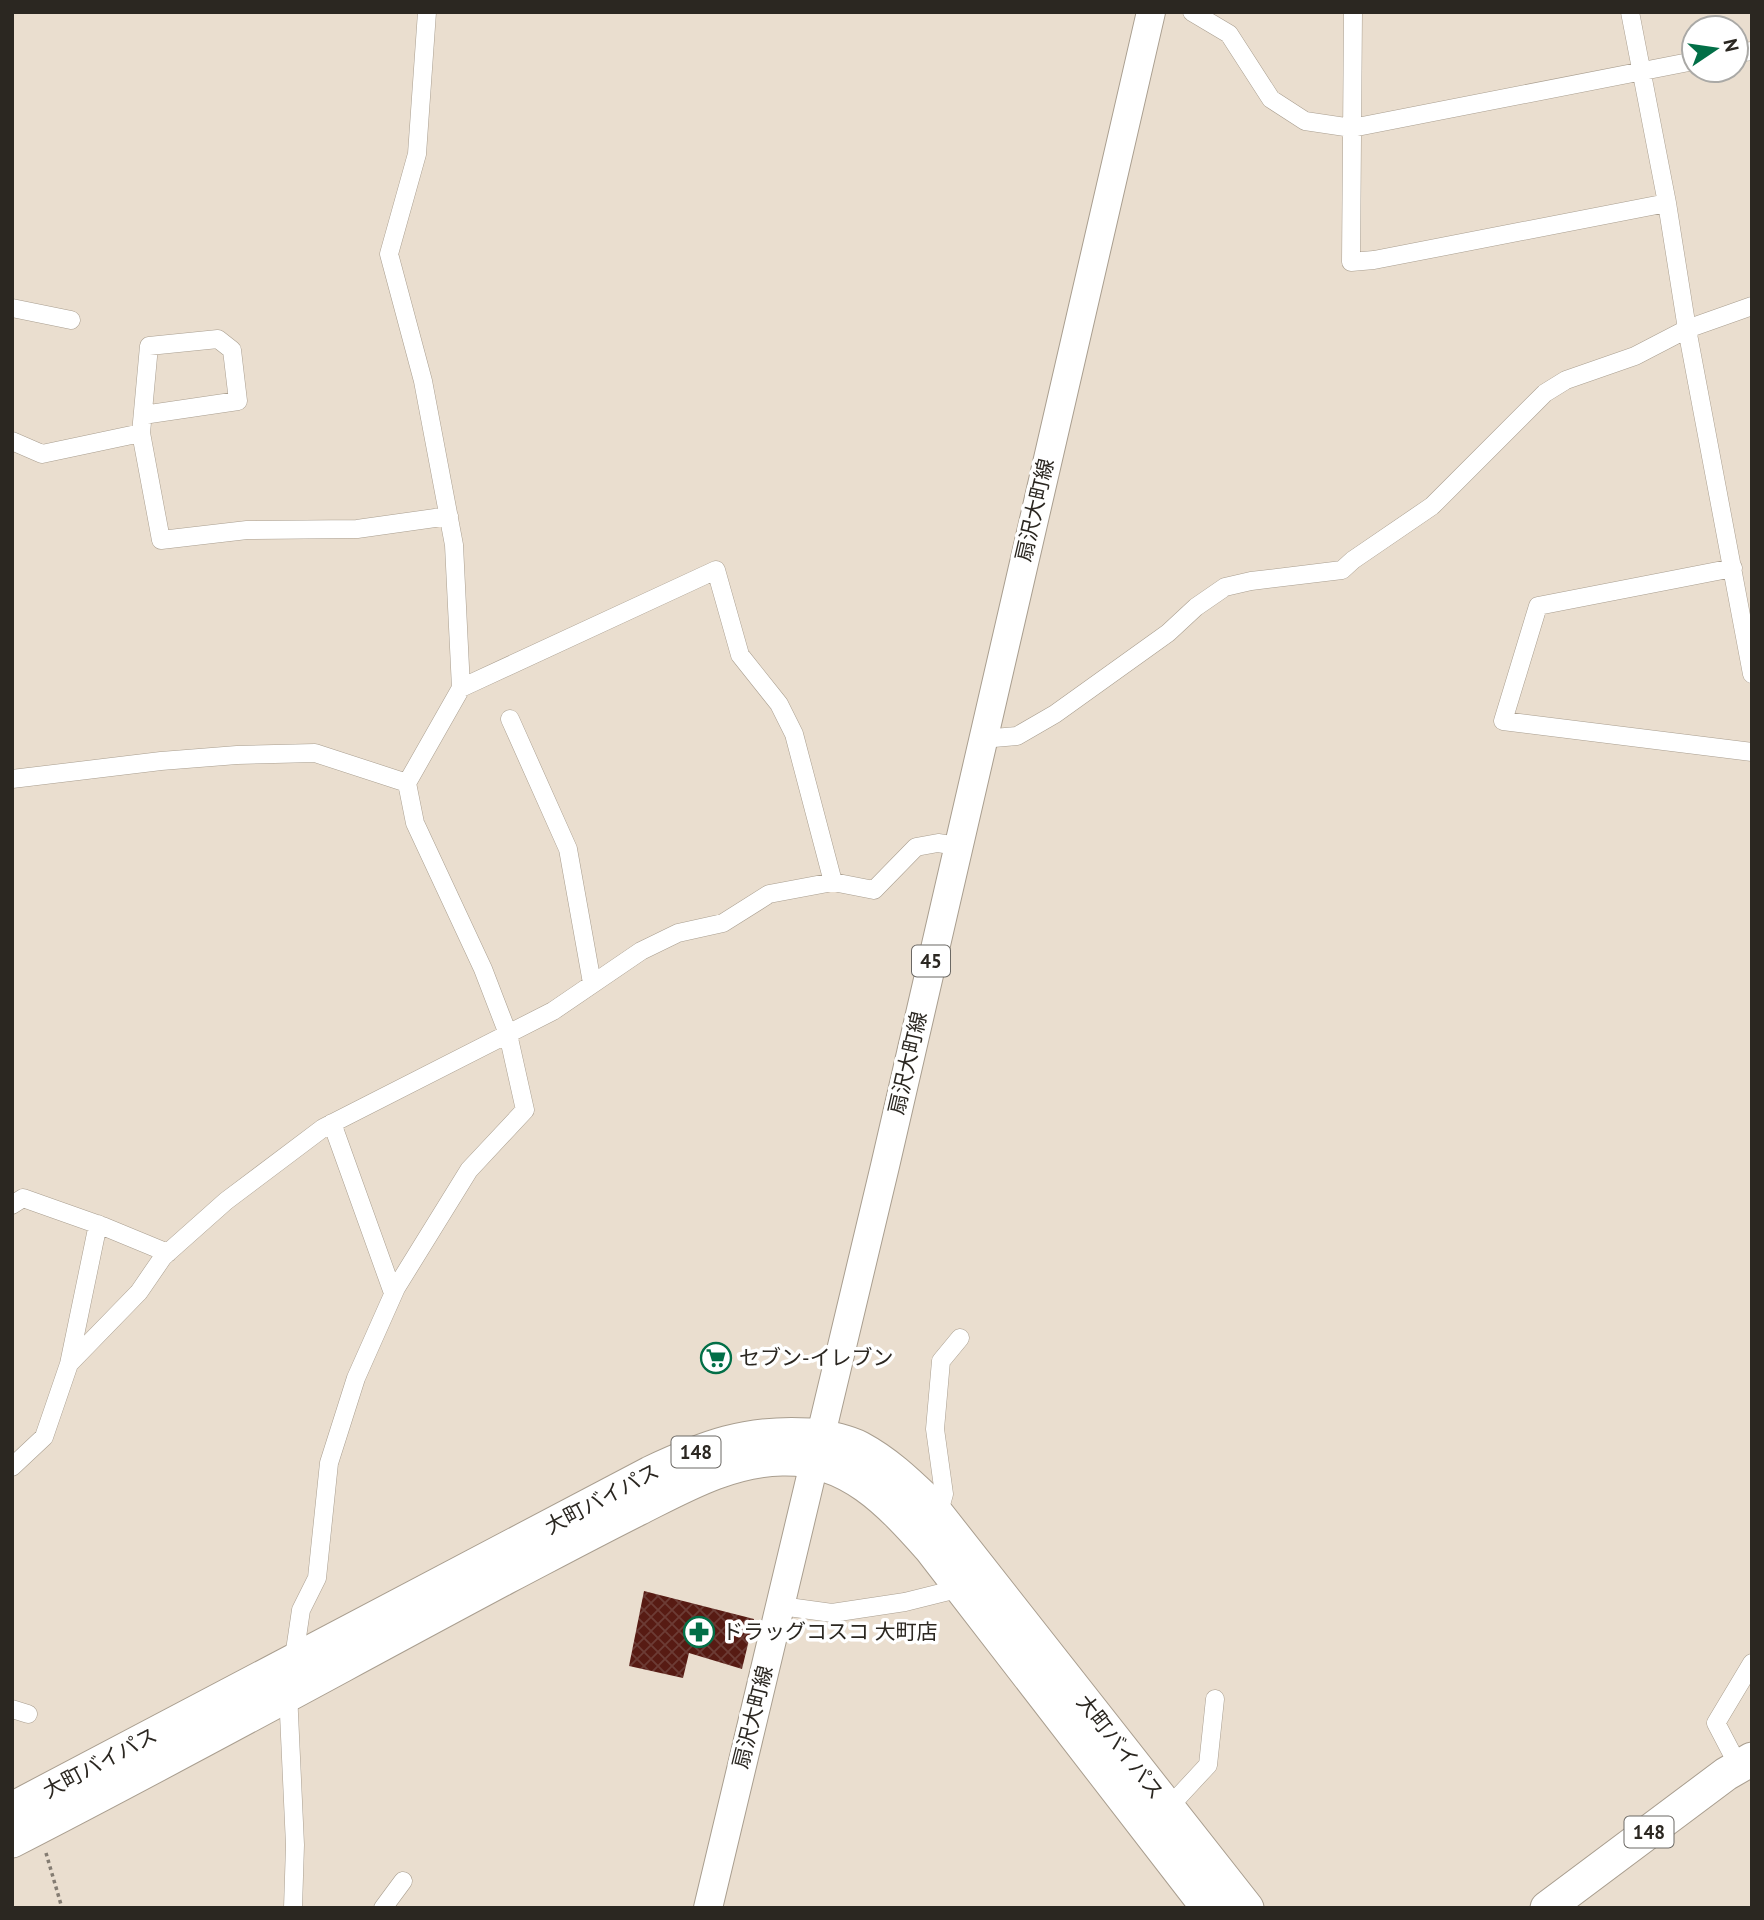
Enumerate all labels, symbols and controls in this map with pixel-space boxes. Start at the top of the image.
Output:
north arrow [1680,14,1750,84]
text: N [1718,36,1745,54]
street label: 扇沢大町線 [1010,456,1059,564]
road number: 45 [912,945,950,976]
street label: 扇沢大町線 [883,1009,932,1117]
supermarket icon: セブン-イレブン [699,1341,733,1375]
place label: セブン-イレブン [739,1344,894,1371]
road number: 148 [672,1436,720,1468]
street label: 大町バイパス [540,1457,664,1540]
pharmacy icon: ドラッグコスコ 大町店 [682,1615,716,1649]
place label: ドラッグコスコ 大町店 [722,1618,938,1645]
street label: 扇沢大町線 [727,1663,778,1771]
street label: 大町バイパス [1071,1689,1170,1804]
street label: 大町バイパス [38,1721,162,1804]
road number: 148 [1624,1816,1674,1848]

